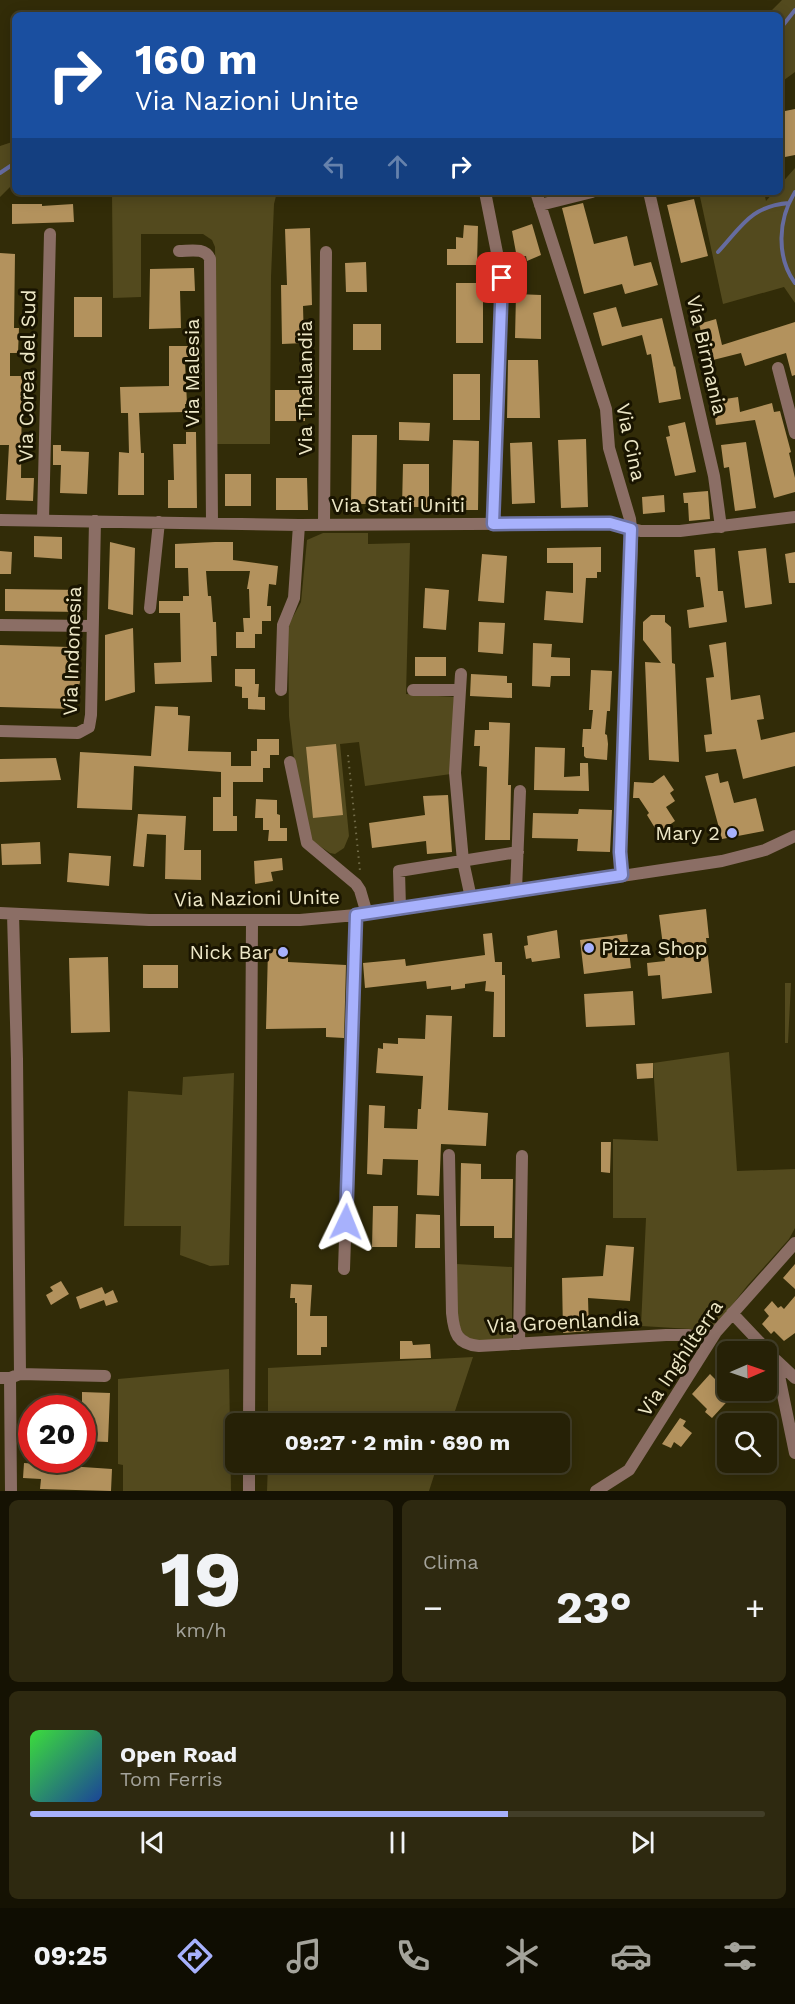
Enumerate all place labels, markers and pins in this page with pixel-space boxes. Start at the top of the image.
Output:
pin [476,252,527,303]
place label: Mary 2 [655,821,720,845]
marker: Mary 2 [725,826,739,840]
place label: Pizza Shop [601,936,707,960]
place label: Nick Bar [190,940,271,964]
marker: Pizza Shop [582,941,596,955]
marker: Nick Bar [276,945,290,959]

